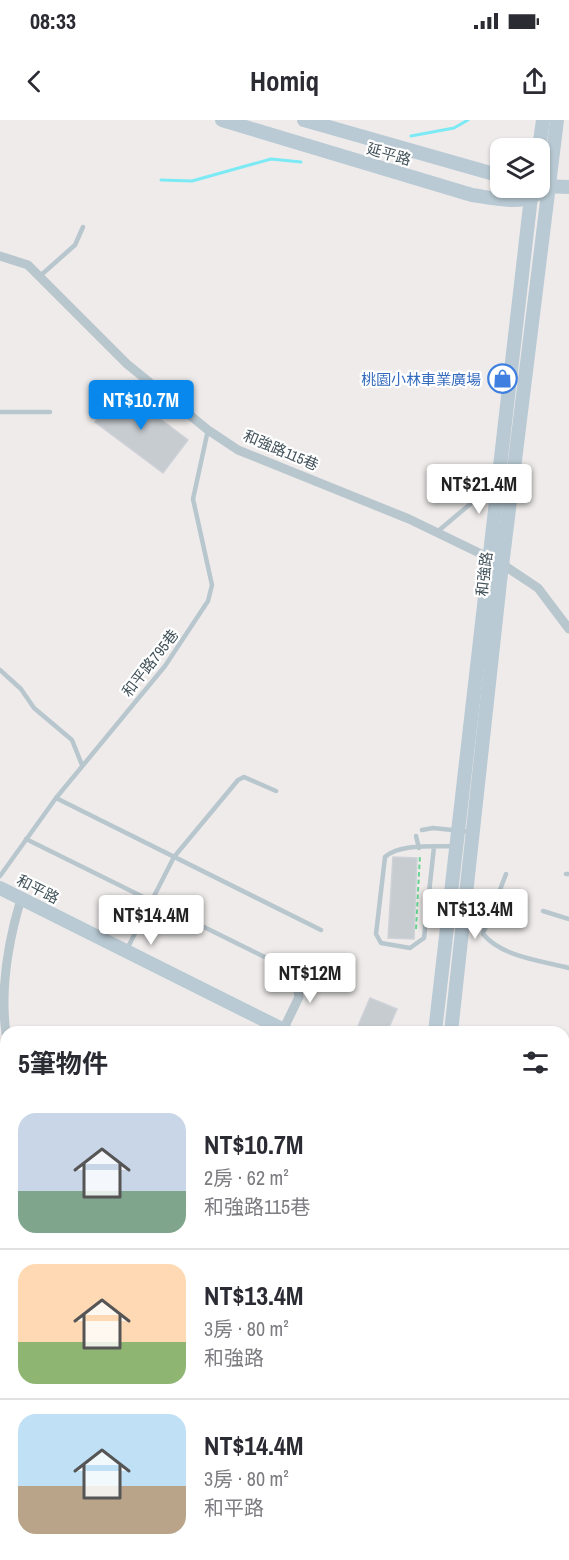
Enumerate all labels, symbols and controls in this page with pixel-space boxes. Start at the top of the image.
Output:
text: 08:33 [30,6,76,36]
text: Homiq [250,63,319,99]
icon: back [18,65,51,98]
icon: share [518,65,551,98]
street label: 延平路 [364,138,414,170]
map controls [490,138,550,198]
button: layers [490,138,550,198]
shop icon: 桃園小林車業廣場 [486,363,518,395]
place label: 桃園小林車業廣場 [361,369,481,390]
pin: NT$10.7M [79,380,203,431]
text: NT$10.7M [103,386,179,413]
street label: 和強路115巷 [240,425,322,475]
pin: NT$21.4M [417,464,541,515]
text: NT$21.4M [441,470,517,497]
street label: 和強路 [471,550,497,598]
street label: 和平路795巷 [117,625,183,701]
street label: 和平路 [13,869,63,909]
pin: NT$13.4M [413,889,537,940]
pin: NT$14.4M [89,895,213,946]
text: NT$13.4M [437,895,513,922]
text: NT$14.4M [113,901,189,928]
pin: NT$12M [261,953,359,1004]
text: NT$12M [279,959,341,986]
text: 5筆物件 [18,1046,108,1081]
icon: filters [519,1046,552,1079]
text: NT$10.7M [204,1127,304,1162]
icon: home [66,1137,138,1209]
text: 2房 · 62 m² [204,1164,289,1191]
text: 和強路115巷 [204,1193,310,1220]
text: NT$13.4M [204,1278,304,1313]
icon: home [66,1288,138,1360]
text: 3房 · 80 m² [204,1315,289,1342]
text: 和強路 [204,1344,264,1371]
text: NT$14.4M [204,1428,304,1463]
icon: home [66,1438,138,1510]
text: 3房 · 80 m² [204,1465,289,1492]
text: 和平路 [204,1494,264,1521]

